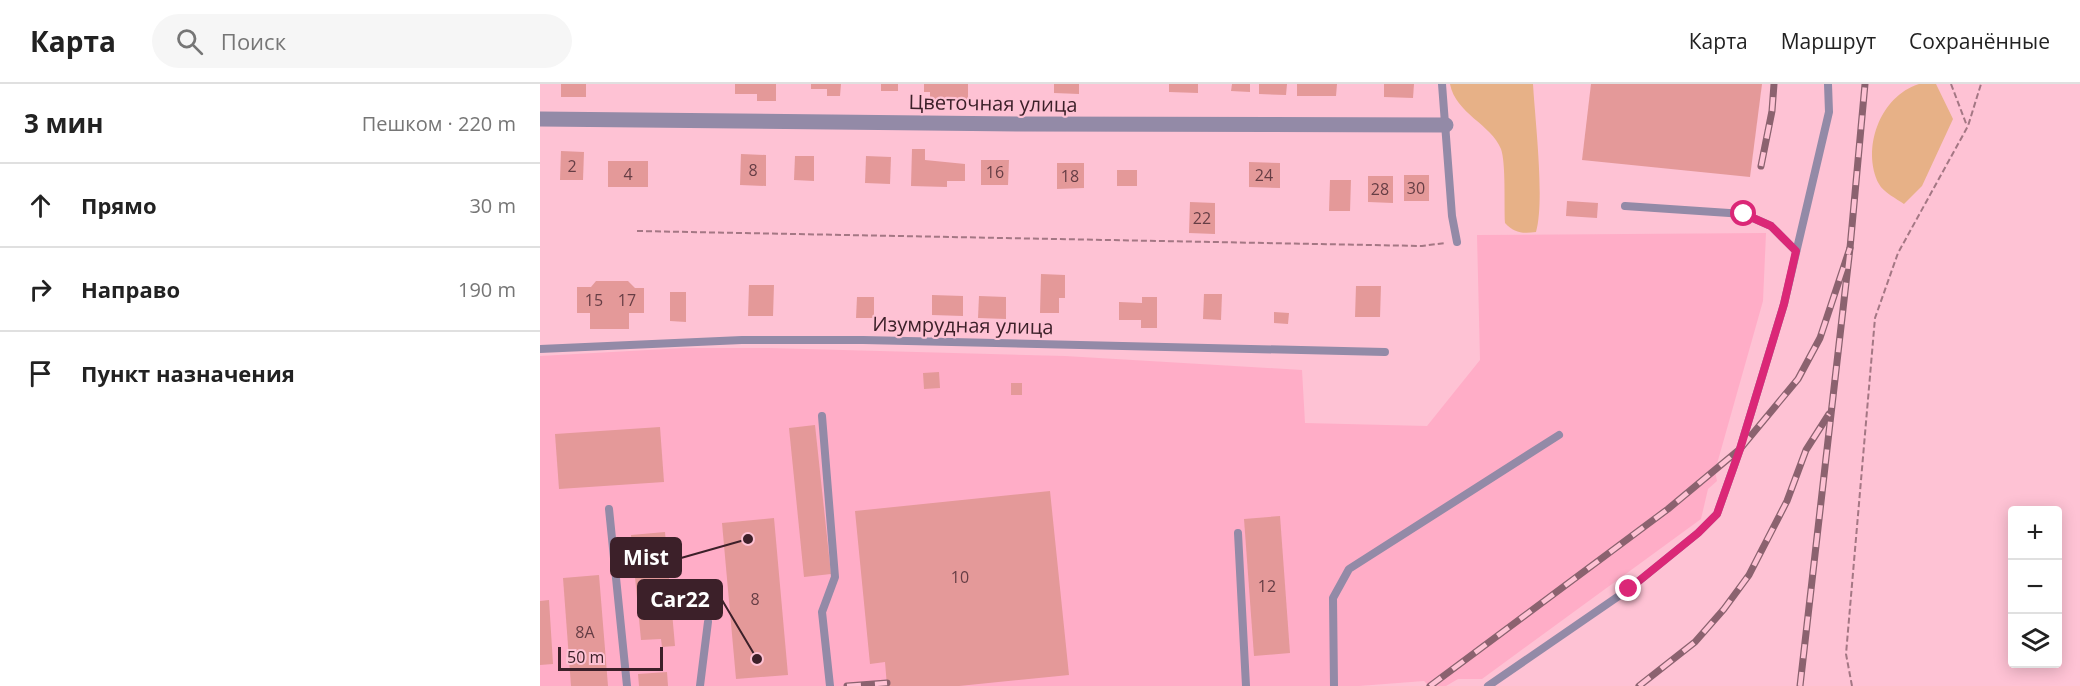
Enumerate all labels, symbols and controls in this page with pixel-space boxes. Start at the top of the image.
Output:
search box [152,14,572,68]
text: Карта [30,22,116,60]
icon: search [173,25,206,58]
text: Поиск [221,26,286,56]
text: Карта [1689,27,1748,55]
text: Маршрут [1781,27,1876,55]
text: Сохранённые [1909,27,2050,55]
street label: Цветочная улица [908,88,1078,118]
text: 3 мин [24,105,104,141]
text: Пешком · 220 m [362,110,516,137]
house number: 2 [567,155,577,177]
house number: 8 [748,159,758,181]
house number: 16 [986,161,1004,183]
house number: 4 [623,163,633,185]
house number: 24 [1255,164,1273,186]
house number: 18 [1061,165,1079,187]
house number: 30 [1407,177,1425,199]
house number: 28 [1371,178,1389,200]
icon: ahead [24,189,57,222]
text: Прямо [81,190,157,220]
text: 30 m [469,192,516,219]
route start [1730,200,1756,226]
house number: 22 [1193,207,1211,229]
icon: right [24,273,57,306]
text: Направо [81,274,180,304]
text: 190 m [458,276,516,303]
house number: 15 [585,289,603,311]
house number: 17 [618,289,636,311]
street label: Изумрудная улица [872,310,1054,340]
icon: arrive [24,357,57,390]
text: Пункт назначения [81,358,295,388]
map controls [2008,506,2062,668]
button: + [2008,506,2062,560]
callout: Mist [611,538,681,577]
text: Mist [623,543,669,571]
button: − [2008,560,2062,614]
house number: 10 [951,566,969,588]
house number: 12 [1258,575,1276,597]
route end [1615,575,1641,601]
callout: Car22 [638,580,722,619]
text: Car22 [650,585,710,613]
house number: 8 [750,588,760,610]
button: layers [2008,614,2062,668]
house number: 8А [575,621,596,643]
scale bar [558,644,663,672]
text: 50 m [567,646,604,668]

